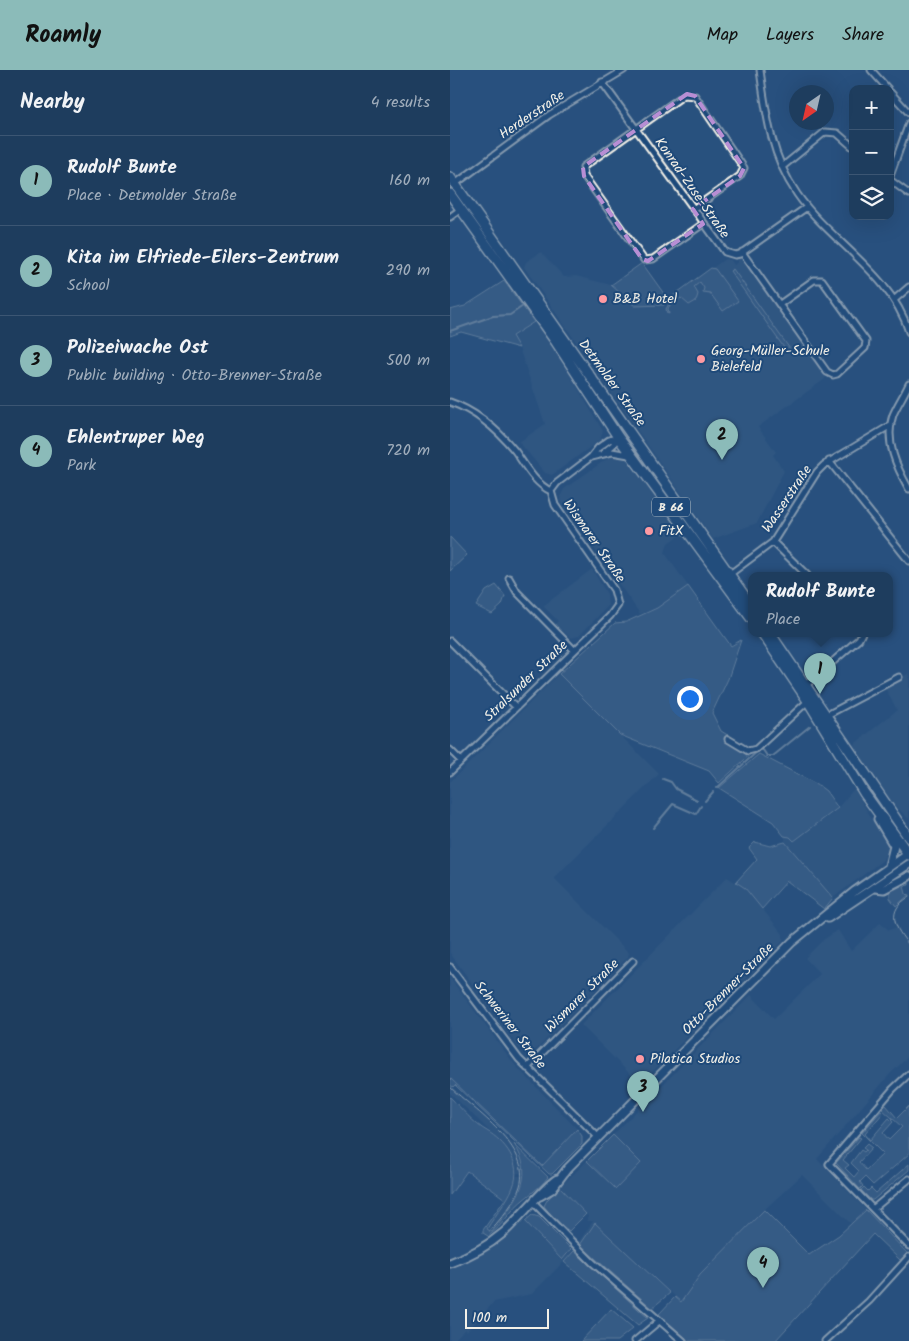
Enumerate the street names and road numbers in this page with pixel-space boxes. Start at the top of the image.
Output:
street label: Herderstraße [495,84,570,145]
street label: Konrad-Zuse-Straße [649,133,736,244]
street label: Detmolder Straße [573,335,652,432]
street label: Wasserstraße [756,460,818,537]
street label: Wismarer Straße [557,495,631,588]
road number: B 66 [652,498,690,517]
street label: Stralsunder Straße [479,634,574,727]
street label: Otto-Brenner-Straße [677,937,780,1040]
street label: Wismarer Straße [540,953,625,1038]
street label: Schweriner Straße [468,976,552,1075]

